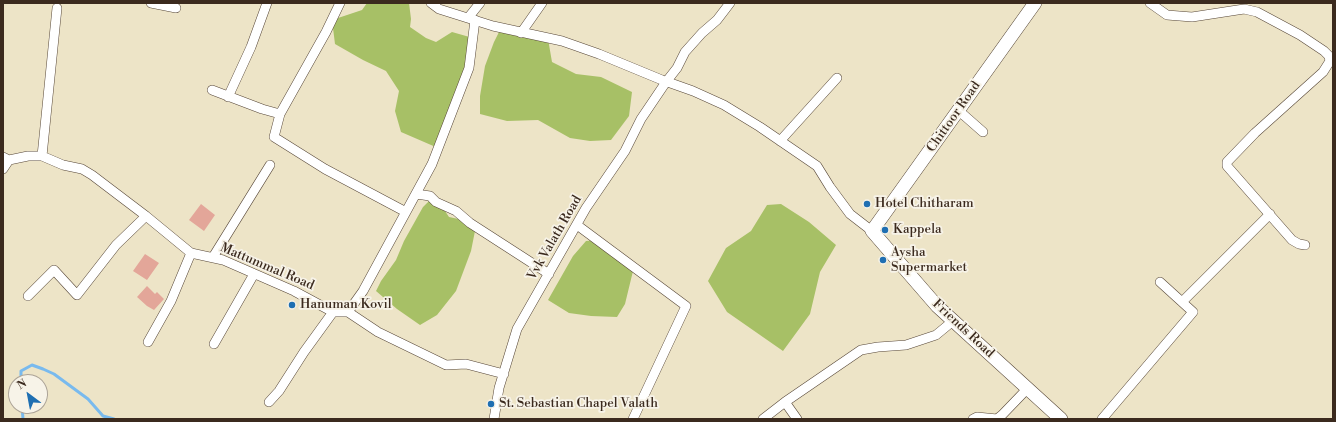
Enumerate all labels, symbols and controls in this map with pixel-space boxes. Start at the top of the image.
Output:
street label: Chittoor Road [924,79,984,155]
street label: Vvk Valath Road [524,193,586,283]
place label: Hotel Chitharam [875,196,974,212]
marker: Hotel Chitharam [862,199,872,209]
place label: Kappela [893,222,942,238]
marker: Kappela [880,225,890,235]
street label: Mattummal Road [218,240,316,294]
place label: Aysha Supermarket [891,245,967,276]
marker: Aysha Supermarket [878,255,888,265]
street label: Friends Road [929,296,997,362]
place label: Hanuman Kovil [300,297,392,313]
marker: Hanuman Kovil [287,300,297,310]
north arrow [8,374,48,414]
text: N [15,376,30,393]
place label: St. Sebastian Chapel Valath [499,396,658,412]
marker: St. Sebastian Chapel Valath [486,399,496,409]

